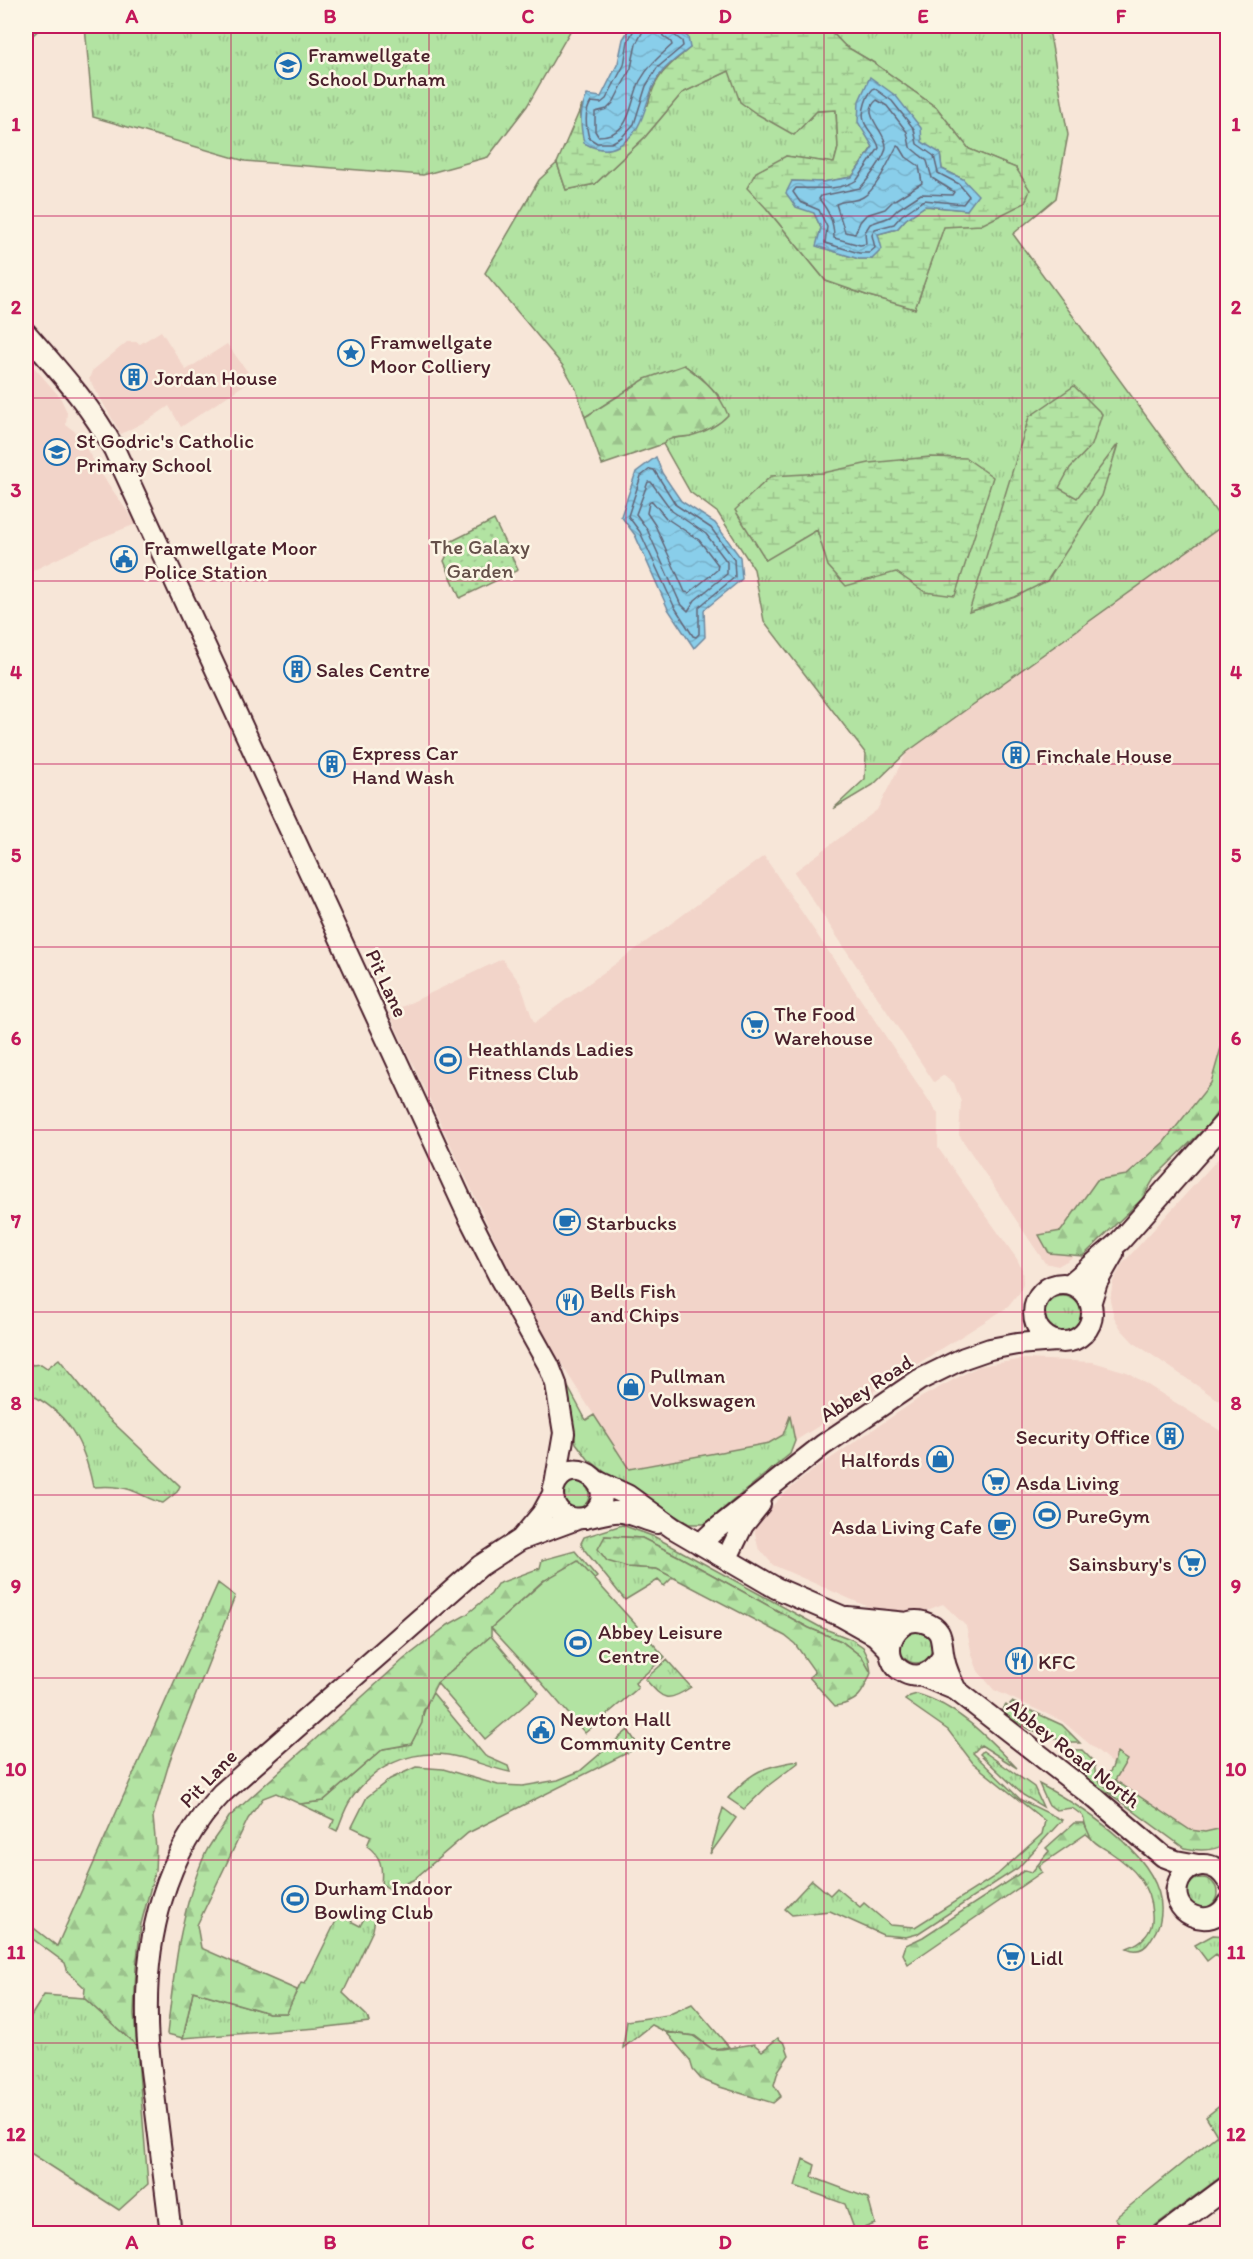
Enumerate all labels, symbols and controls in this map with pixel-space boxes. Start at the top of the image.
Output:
text: A [125,4,139,28]
text: B [324,4,337,28]
text: C [522,4,535,28]
text: D [718,4,732,28]
text: E [917,4,929,28]
text: F [1116,4,1127,28]
place label: Framwellgate School Durham [308,42,446,91]
school or university icon: Framwellgate School Durham [273,51,303,81]
text: 1 [11,112,21,136]
text: 1 [1231,112,1241,136]
text: 2 [11,295,22,319]
text: 2 [1231,295,1242,319]
place label: Framwellgate Moor Colliery [370,329,493,378]
place icon: Framwellgate Moor Colliery [336,338,366,368]
building icon: Jordan House [119,362,149,392]
place label: Jordan House [154,365,277,390]
place label: St Godric's Catholic Primary School [76,428,254,477]
school or university icon: St Godric's Catholic Primary School [42,437,72,467]
text: 3 [11,478,22,502]
text: 3 [1231,478,1242,502]
park label: The Galaxy Garden [430,534,530,583]
place label: Framwellgate Moor Police Station [144,535,317,584]
public building icon: Framwellgate Moor Police Station [109,544,139,574]
building icon: Sales Centre [282,654,312,684]
place label: Sales Centre [316,657,430,682]
text: 4 [10,660,22,684]
text: 4 [1230,660,1242,684]
place label: Express Car Hand Wash [352,740,459,789]
building icon: Finchale House [1001,740,1031,770]
place label: Finchale House [1036,743,1172,768]
building icon: Express Car Hand Wash [317,749,347,779]
text: 5 [11,843,22,867]
text: 5 [1231,843,1242,867]
street label: Pit Lane [360,945,414,1021]
place label: The Food Warehouse [774,1001,873,1050]
supermarket icon: The Food Warehouse [740,1010,770,1040]
text: 6 [11,1026,22,1050]
text: 6 [1231,1026,1242,1050]
place label: Heathlands Ladies Fitness Club [468,1036,634,1085]
sports icon: Heathlands Ladies Fitness Club [433,1045,463,1075]
cafe icon: Starbucks [552,1207,582,1237]
text: 7 [10,1209,21,1233]
text: 7 [1230,1209,1241,1233]
place label: Starbucks [586,1210,677,1235]
place label: Bells Fish and Chips [590,1278,679,1327]
restaurant icon: Bells Fish and Chips [555,1287,585,1317]
street label: Abbey Road [815,1348,918,1427]
place label: Pullman Volkswagen [650,1363,756,1412]
shop icon: Pullman Volkswagen [616,1372,646,1402]
text: 8 [11,1391,22,1415]
text: 8 [1231,1391,1242,1415]
building icon: Security Office [1155,1421,1185,1451]
place label: Security Office [1016,1424,1150,1449]
shop icon: Halfords [925,1444,955,1474]
place label: Halfords [841,1447,920,1472]
supermarket icon: Asda Living [981,1467,1011,1497]
place label: Asda Living [1016,1470,1120,1495]
sports icon: PureGym [1032,1500,1062,1530]
place label: PureGym [1066,1503,1150,1528]
cafe icon: Asda Living Cafe [987,1511,1017,1541]
place label: Asda Living Cafe [832,1514,982,1539]
supermarket icon: Sainsbury's [1177,1548,1207,1578]
place label: Sainsbury's [1068,1551,1172,1576]
text: 9 [11,1574,21,1598]
text: 9 [1231,1574,1241,1598]
place label: Abbey Leisure Centre [598,1619,723,1668]
sports icon: Abbey Leisure Centre [563,1628,593,1658]
restaurant icon: KFC [1004,1646,1034,1676]
place label: KFC [1038,1649,1076,1674]
street label: Abbey Road North [1002,1693,1146,1813]
place label: Newton Hall Community Centre [560,1706,731,1755]
public building icon: Newton Hall Community Centre [526,1715,556,1745]
street label: Pit Lane [174,1743,242,1813]
text: 10 [5,1757,27,1781]
text: 10 [1225,1757,1247,1781]
place label: Durham Indoor Bowling Club [314,1875,453,1924]
sports icon: Durham Indoor Bowling Club [280,1884,310,1914]
text: 11 [7,1940,26,1964]
text: 11 [1227,1940,1246,1964]
supermarket icon: Lidl [996,1942,1026,1972]
place label: Lidl [1030,1945,1064,1970]
text: 12 [6,2122,26,2146]
text: 12 [1226,2122,1246,2146]
text: A [125,2230,139,2254]
text: B [324,2230,337,2254]
text: C [522,2230,535,2254]
text: D [718,2230,732,2254]
text: E [917,2230,929,2254]
text: F [1116,2230,1127,2254]

